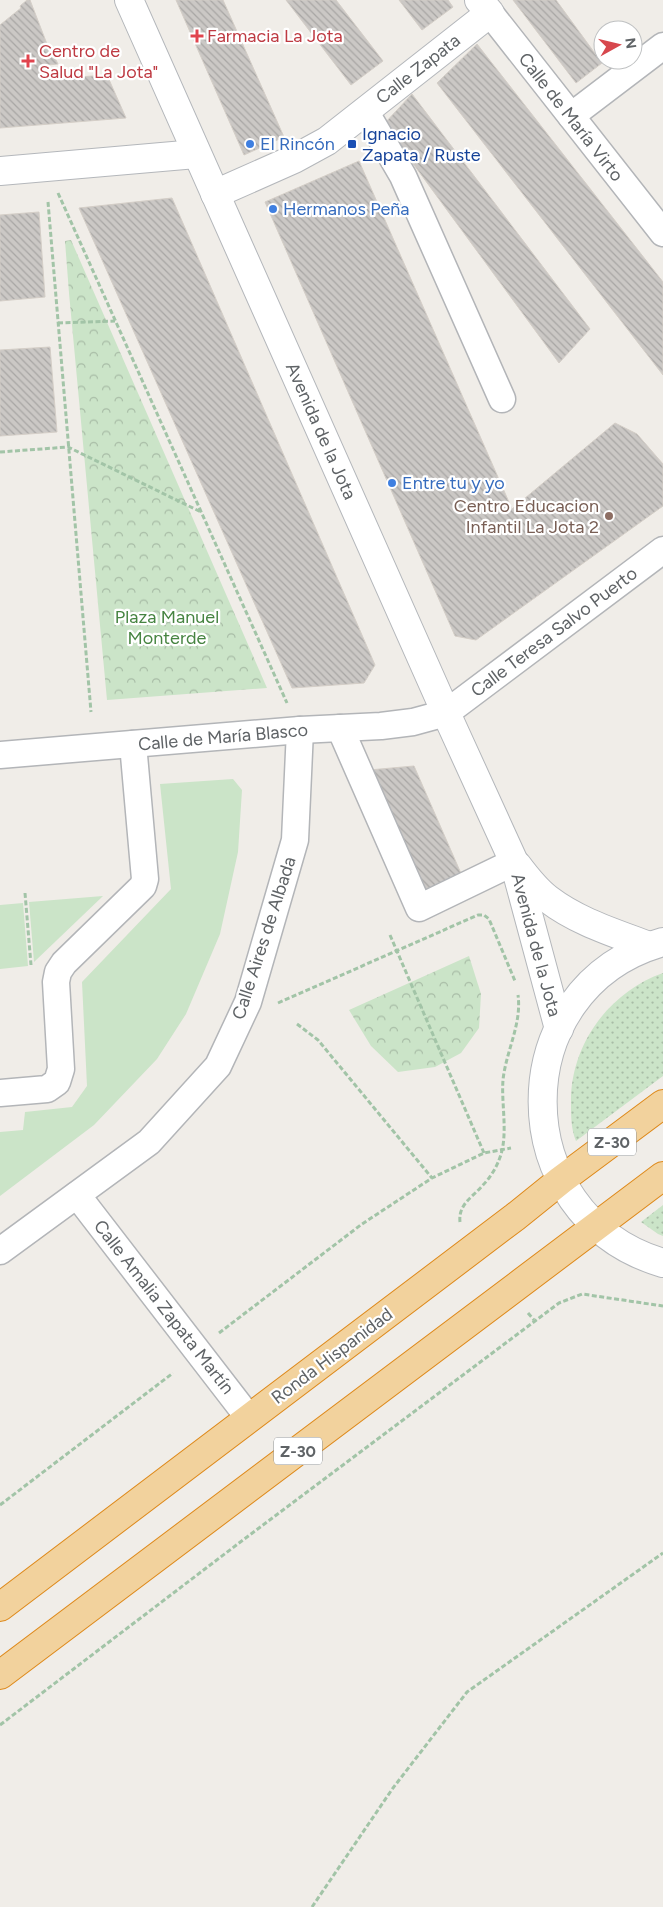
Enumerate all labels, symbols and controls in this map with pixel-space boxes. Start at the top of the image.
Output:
north arrow [593,20,643,70]
place label: Farmacia La Jota [207,25,343,47]
street label: Calle Zapata [372,29,464,109]
marker: Farmacia La Jota [191,30,203,42]
text: N [621,37,640,50]
place label: Centro de Salud "La Jota" [39,40,158,83]
street label: Calle de María Virto [514,48,628,186]
marker: Centro de Salud "La Jota" [21,54,35,68]
place label: Ignacio Zapata / Ruste [362,123,481,166]
place label: El Rincón [260,133,335,155]
marker: El Rincón [244,138,256,150]
marker: Ignacio Zapata / Ruste [346,138,358,150]
place label: Hermanos Peña [283,198,410,220]
marker: Hermanos Peña [267,203,279,215]
street label: Avenida de la Jota [281,359,361,503]
place label: Entre tu y yo [402,472,505,494]
marker: Entre tu y yo [386,477,398,489]
place label: Centro Educacion Infantil La Jota 2 [454,495,599,538]
marker: Centro Educacion Infantil La Jota 2 [603,510,615,522]
street label: Calle Teresa Salvo Puerto [466,562,642,702]
park label: Plaza Manuel Monterde [115,606,219,649]
street label: Calle de María Blasco [137,719,309,755]
street label: Calle Aires de Albada [227,854,301,1022]
street label: Avenida de la Jota [506,871,566,1019]
road number: Z-30 [588,1128,636,1156]
street label: Calle Amalia Zapata Martín [89,1215,239,1399]
street label: Ronda Hispanidad [267,1303,397,1409]
road number: Z-30 [274,1438,322,1464]

